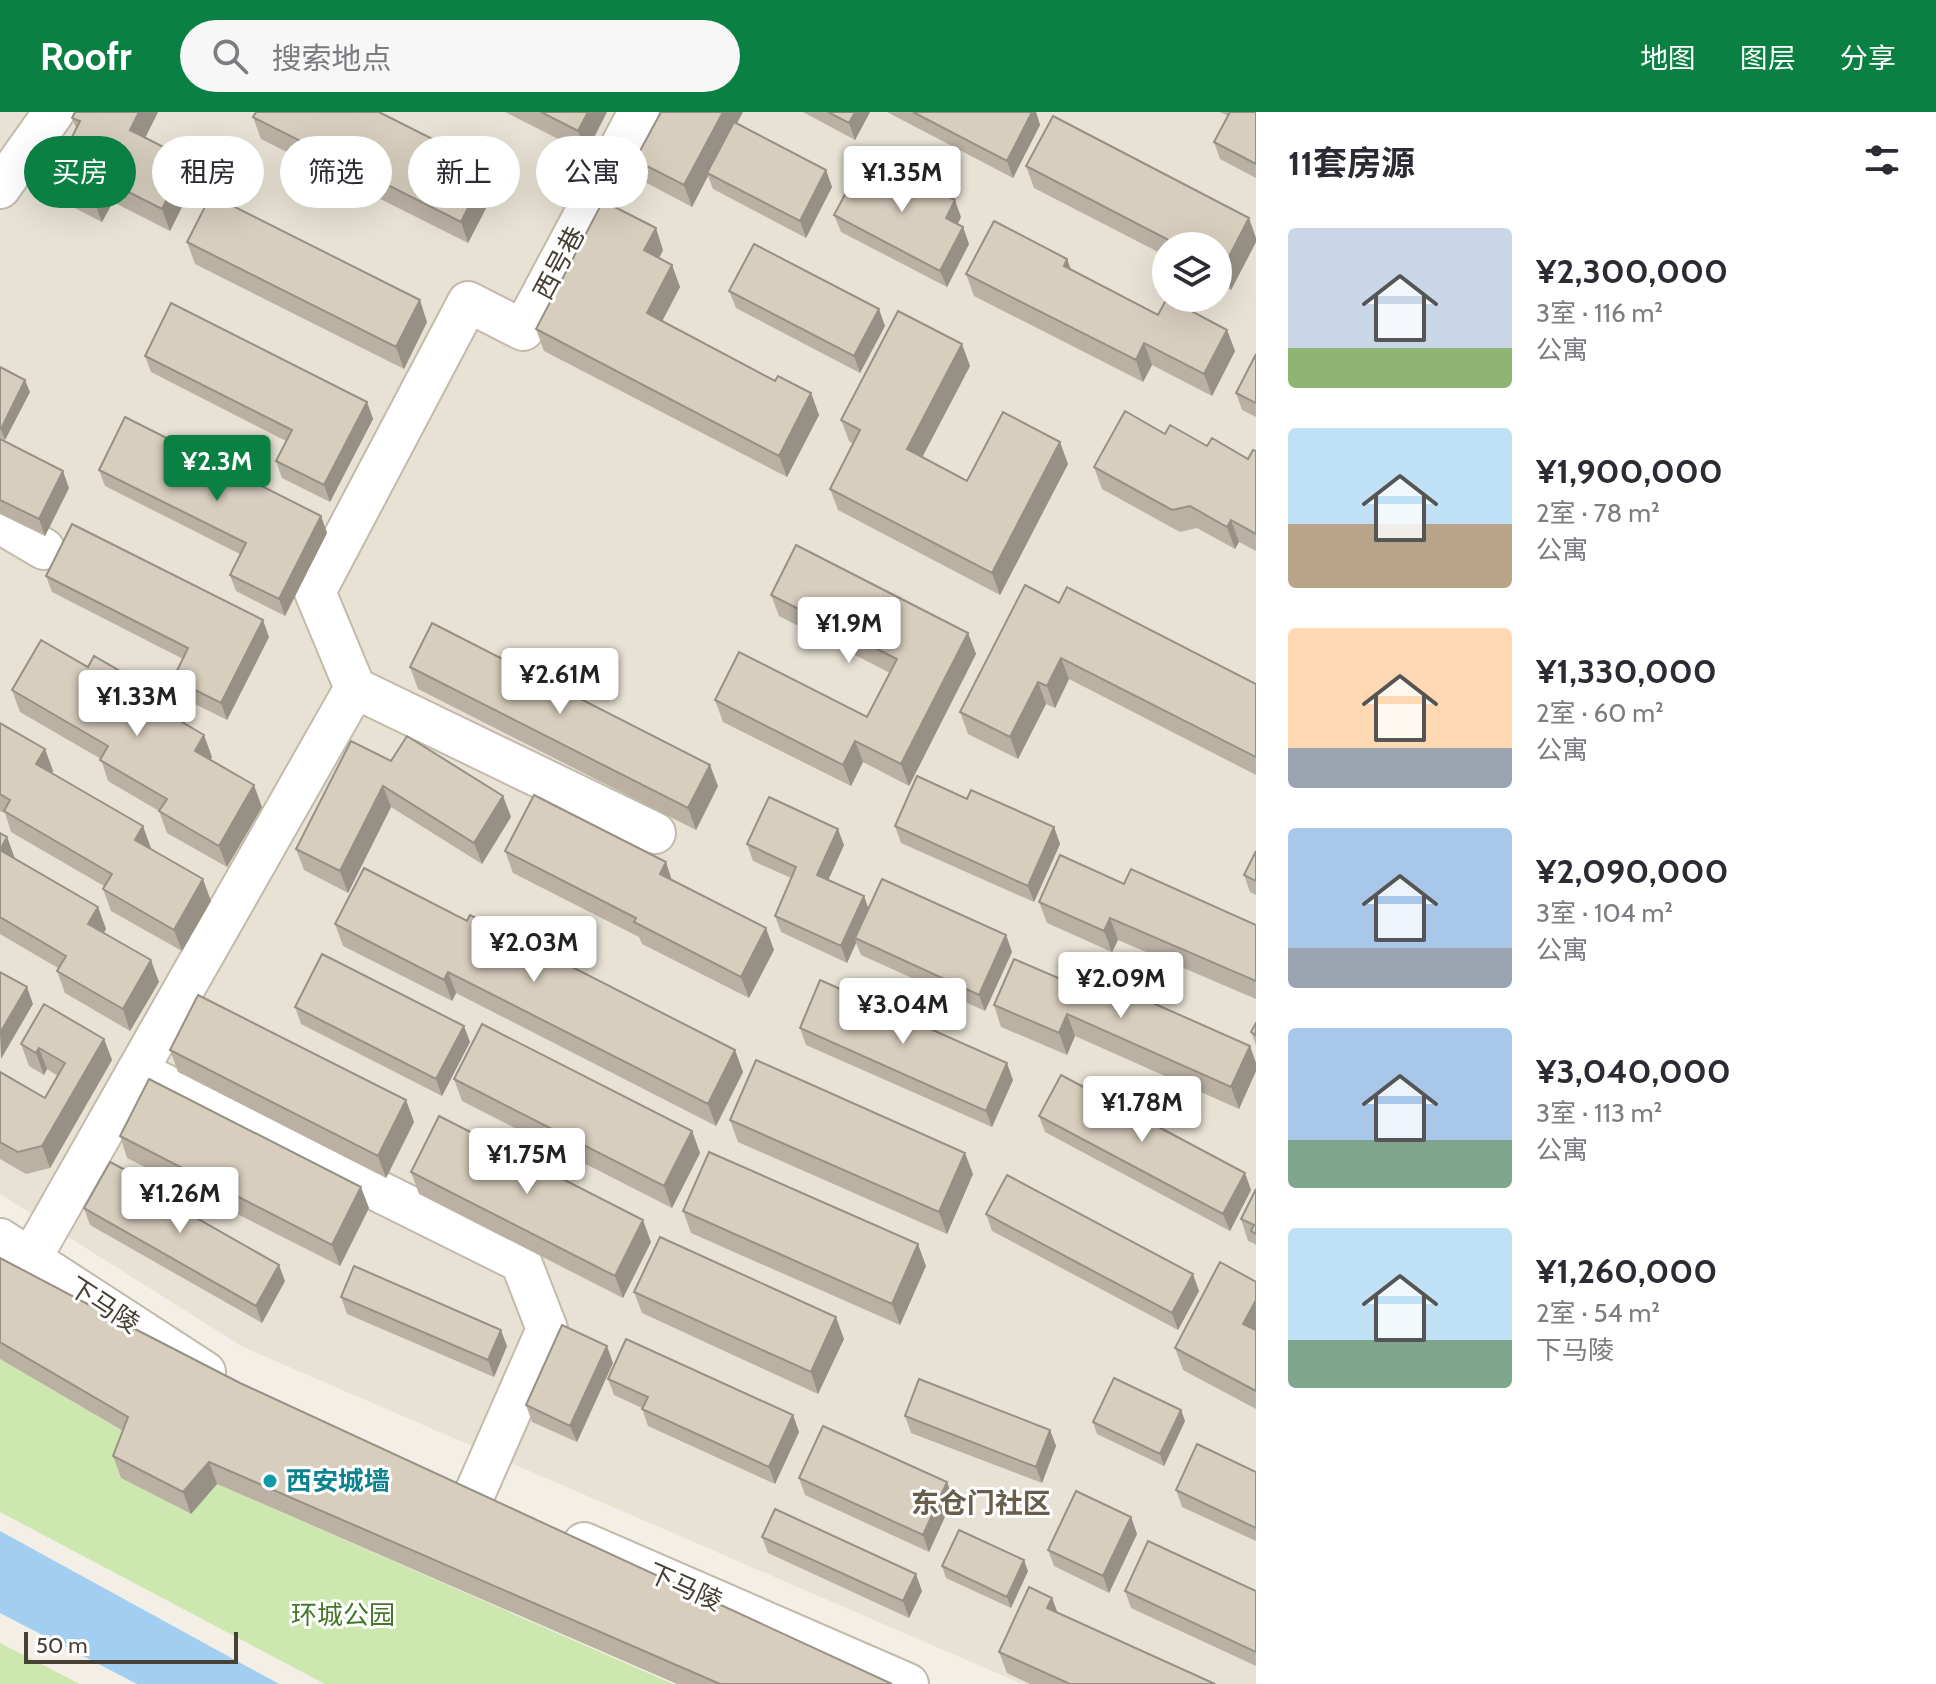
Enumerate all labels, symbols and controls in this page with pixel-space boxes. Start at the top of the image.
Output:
search box [180,20,740,92]
text: Roofr [40,33,132,80]
icon: search [208,34,252,78]
text: 搜索地点 [272,40,392,77]
text: 地图 [1640,41,1696,75]
text: 图层 [1740,41,1796,75]
text: 分享 [1840,41,1896,75]
chip: 买房 [24,136,136,208]
chip: 租房 [152,136,264,208]
chip: 筛选 [280,136,392,208]
chip: 新上 [408,136,520,208]
chip: 公寓 [536,136,648,208]
icon: filters [1860,138,1904,182]
text: 11套房源 [1288,142,1415,184]
pin: ¥1.35M [837,146,967,214]
text: ¥1.35M [862,156,942,188]
street label: 西号巷 [527,221,591,305]
map controls [1152,232,1232,312]
button: layers [1152,232,1232,312]
text: ¥2,300,000 [1536,250,1728,292]
icon: home [1352,260,1448,356]
text: 3室 · 116 m² [1536,297,1663,329]
text: 公寓 [1536,334,1588,366]
pin: ¥2.3M [161,435,273,503]
text: ¥2.3M [182,445,252,477]
text: ¥1,900,000 [1536,450,1723,492]
icon: home [1352,460,1448,556]
text: 2室 · 78 m² [1536,497,1660,529]
text: 公寓 [1536,534,1588,566]
pin: ¥1.9M [793,597,905,665]
text: ¥1.9M [816,607,882,639]
pin: ¥2.61M [495,648,625,716]
text: ¥1,330,000 [1536,650,1717,692]
text: ¥2.61M [519,658,601,690]
icon: home [1352,660,1448,756]
pin: ¥1.33M [72,670,202,738]
text: ¥1.33M [97,680,177,712]
text: 2室 · 60 m² [1536,697,1664,729]
text: 公寓 [1536,734,1588,766]
text: ¥2,090,000 [1536,850,1728,892]
icon: home [1352,860,1448,956]
text: 3室 · 104 m² [1536,897,1673,929]
pin: ¥2.03M [469,916,599,984]
text: ¥2.03M [489,926,579,958]
text: 公寓 [1536,934,1588,966]
pin: ¥2.09M [1056,952,1186,1020]
text: ¥2.09M [1076,962,1166,994]
pin: ¥3.04M [838,978,968,1046]
text: ¥3.04M [857,988,949,1020]
text: ¥3,040,000 [1536,1050,1731,1092]
icon: home [1352,1060,1448,1156]
pin: ¥1.78M [1077,1076,1207,1144]
text: ¥1.78M [1101,1086,1183,1118]
text: 3室 · 113 m² [1536,1097,1662,1129]
pin: ¥1.75M [462,1128,592,1196]
text: 公寓 [1536,1134,1588,1166]
text: ¥1.75M [487,1138,567,1170]
pin: ¥1.26M [115,1167,245,1235]
text: ¥1.26M [139,1177,221,1209]
text: ¥1,260,000 [1536,1250,1717,1292]
icon: home [1352,1260,1448,1356]
street label: 下马陵 [63,1270,145,1340]
text: 2室 · 54 m² [1536,1297,1660,1329]
text: 下马陵 [1536,1334,1614,1366]
place label: 西安城墙 [286,1465,390,1497]
marker: 西安城墙 [261,1472,279,1490]
district label: 东仓门社区 [911,1486,1051,1520]
street label: 下马陵 [643,1557,727,1617]
park label: 环城公园 [291,1599,395,1631]
scale bar [24,1628,238,1664]
text: 50 m [36,1632,88,1659]

